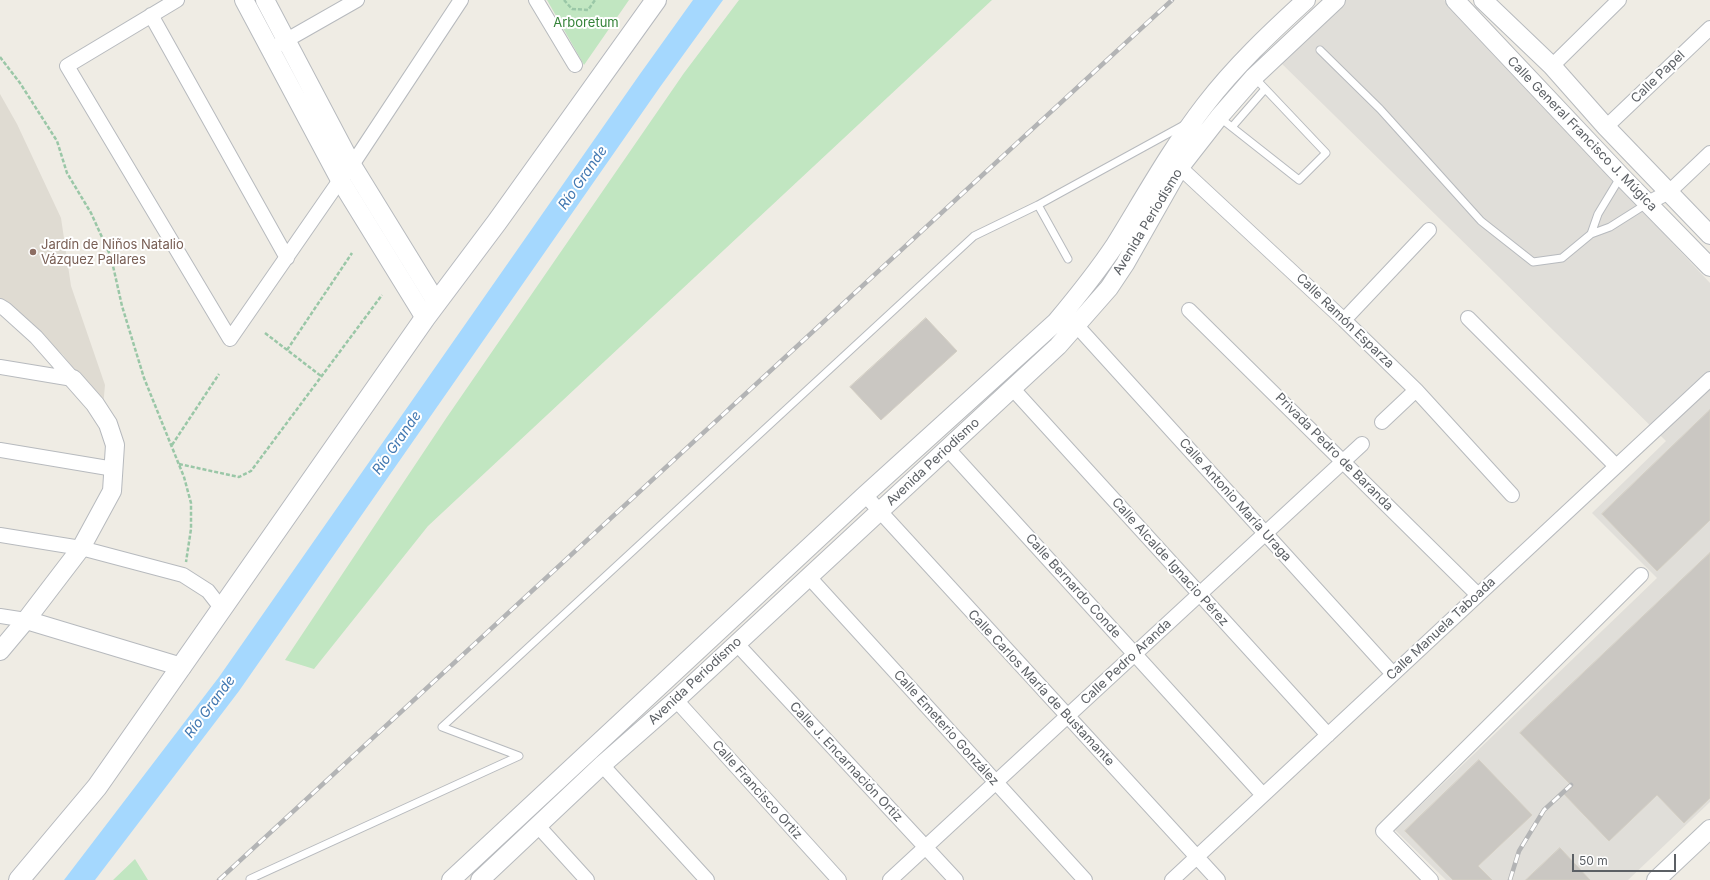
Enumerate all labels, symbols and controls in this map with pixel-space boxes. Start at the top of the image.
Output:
park label: Arboretum [553,15,619,31]
street label: Calle Papel [1628,48,1688,106]
street label: Calle General Francisco J. Múgica [1504,53,1660,215]
water label: Río Grande [555,143,611,213]
street label: Avenida Periodismo [1110,166,1186,278]
place label: Jardín de Niños Natalio Vázquez Pallares [41,237,184,268]
marker: Jardín de Niños Natalio Vázquez Pallares [28,247,38,257]
street label: Calle Ramón Esparza [1293,270,1397,372]
street label: Privada Pedro de Baranda [1272,390,1396,514]
water label: Río Grande [369,408,425,478]
street label: Avenida Periodismo [883,415,983,509]
street label: Calle Antonio María Uraga [1175,435,1295,565]
street label: Calle Alcalde Ignacio Pérez [1108,495,1232,629]
street label: Calle Bernardo Conde [1022,531,1124,641]
street label: Calle Manuela Taboada [1383,574,1499,684]
street label: Calle Carlos María de Bustamante [964,607,1118,769]
street label: Calle Pedro Aranda [1077,616,1175,708]
street label: Avenida Periodismo [645,634,745,728]
street label: Calle Emeterio González [890,667,1002,789]
water label: Río Grande [181,672,239,742]
street label: Calle J. Encarnación Ortiz [786,699,906,825]
street label: Calle Francisco Ortiz [709,737,805,843]
scale bar [1574,846,1678,872]
text: 50 m [1579,853,1608,868]

